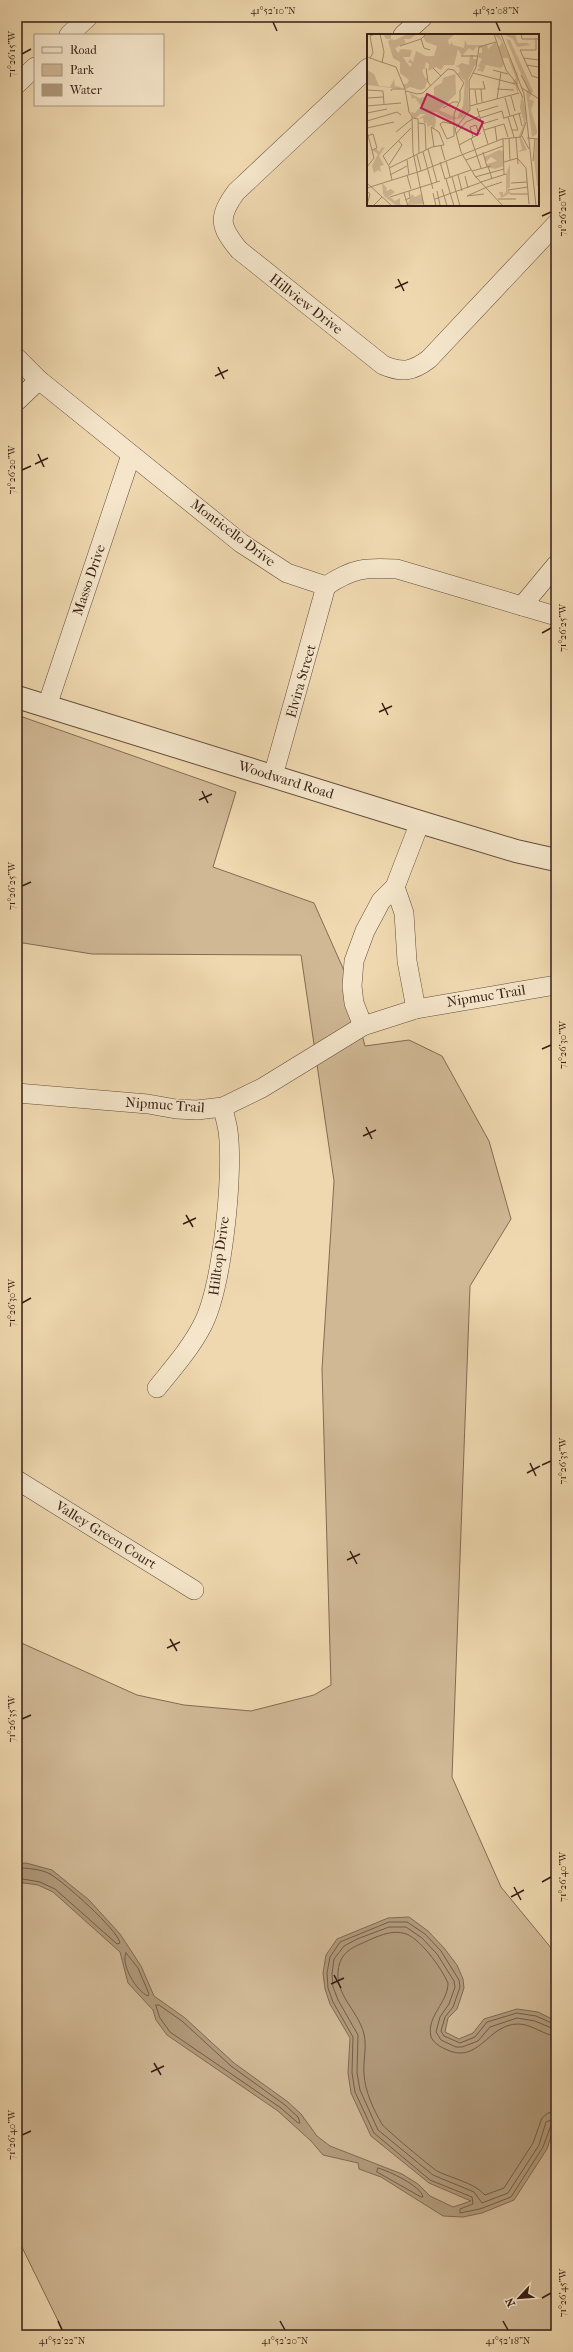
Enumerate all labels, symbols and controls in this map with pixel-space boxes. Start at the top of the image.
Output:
text: 41°52'10"N [250,5,296,17]
text: 41°52'08"N [473,5,520,17]
text: 71°26'15"W [6,30,18,77]
legend [34,34,164,106]
inset map [367,34,539,206]
text: Road [70,43,97,57]
text: Park [70,63,95,77]
text: Water [69,83,103,97]
text: 71°26'20"W [557,186,569,237]
street label: Hillview Drive [266,270,346,338]
text: 71°26'20"W [6,444,18,495]
street label: Monticello Drive [187,496,279,570]
street label: Masso Drive [69,542,109,618]
text: 71°26'25"W [557,603,569,652]
street label: Elvira Street [282,642,320,720]
street label: Woodward Road [235,757,336,803]
text: 71°26'25"W [6,861,18,910]
street label: Nipmuc Trail [445,981,527,1011]
text: 71°26'30"W [557,1020,569,1069]
street label: Nipmuc Trail [125,1094,205,1116]
street label: Hilltop Drive [205,1215,233,1297]
text: 71°26'30"W [6,1278,18,1327]
text: 71°26'35"W [557,1436,569,1484]
street label: Valley Green Court [52,1497,160,1573]
text: 71°26'35"W [6,1694,18,1742]
text: 71°26'40"W [557,1851,569,1902]
text: 71°26'40"W [6,2109,18,2160]
text: 71°26'45"W [557,2268,569,2317]
north arrow [499,2278,539,2318]
text: N [503,2295,518,2309]
text: 41°52'22"N [39,2335,86,2347]
text: 41°52'20"N [262,2335,309,2347]
text: 41°52'18"N [486,2335,531,2347]

